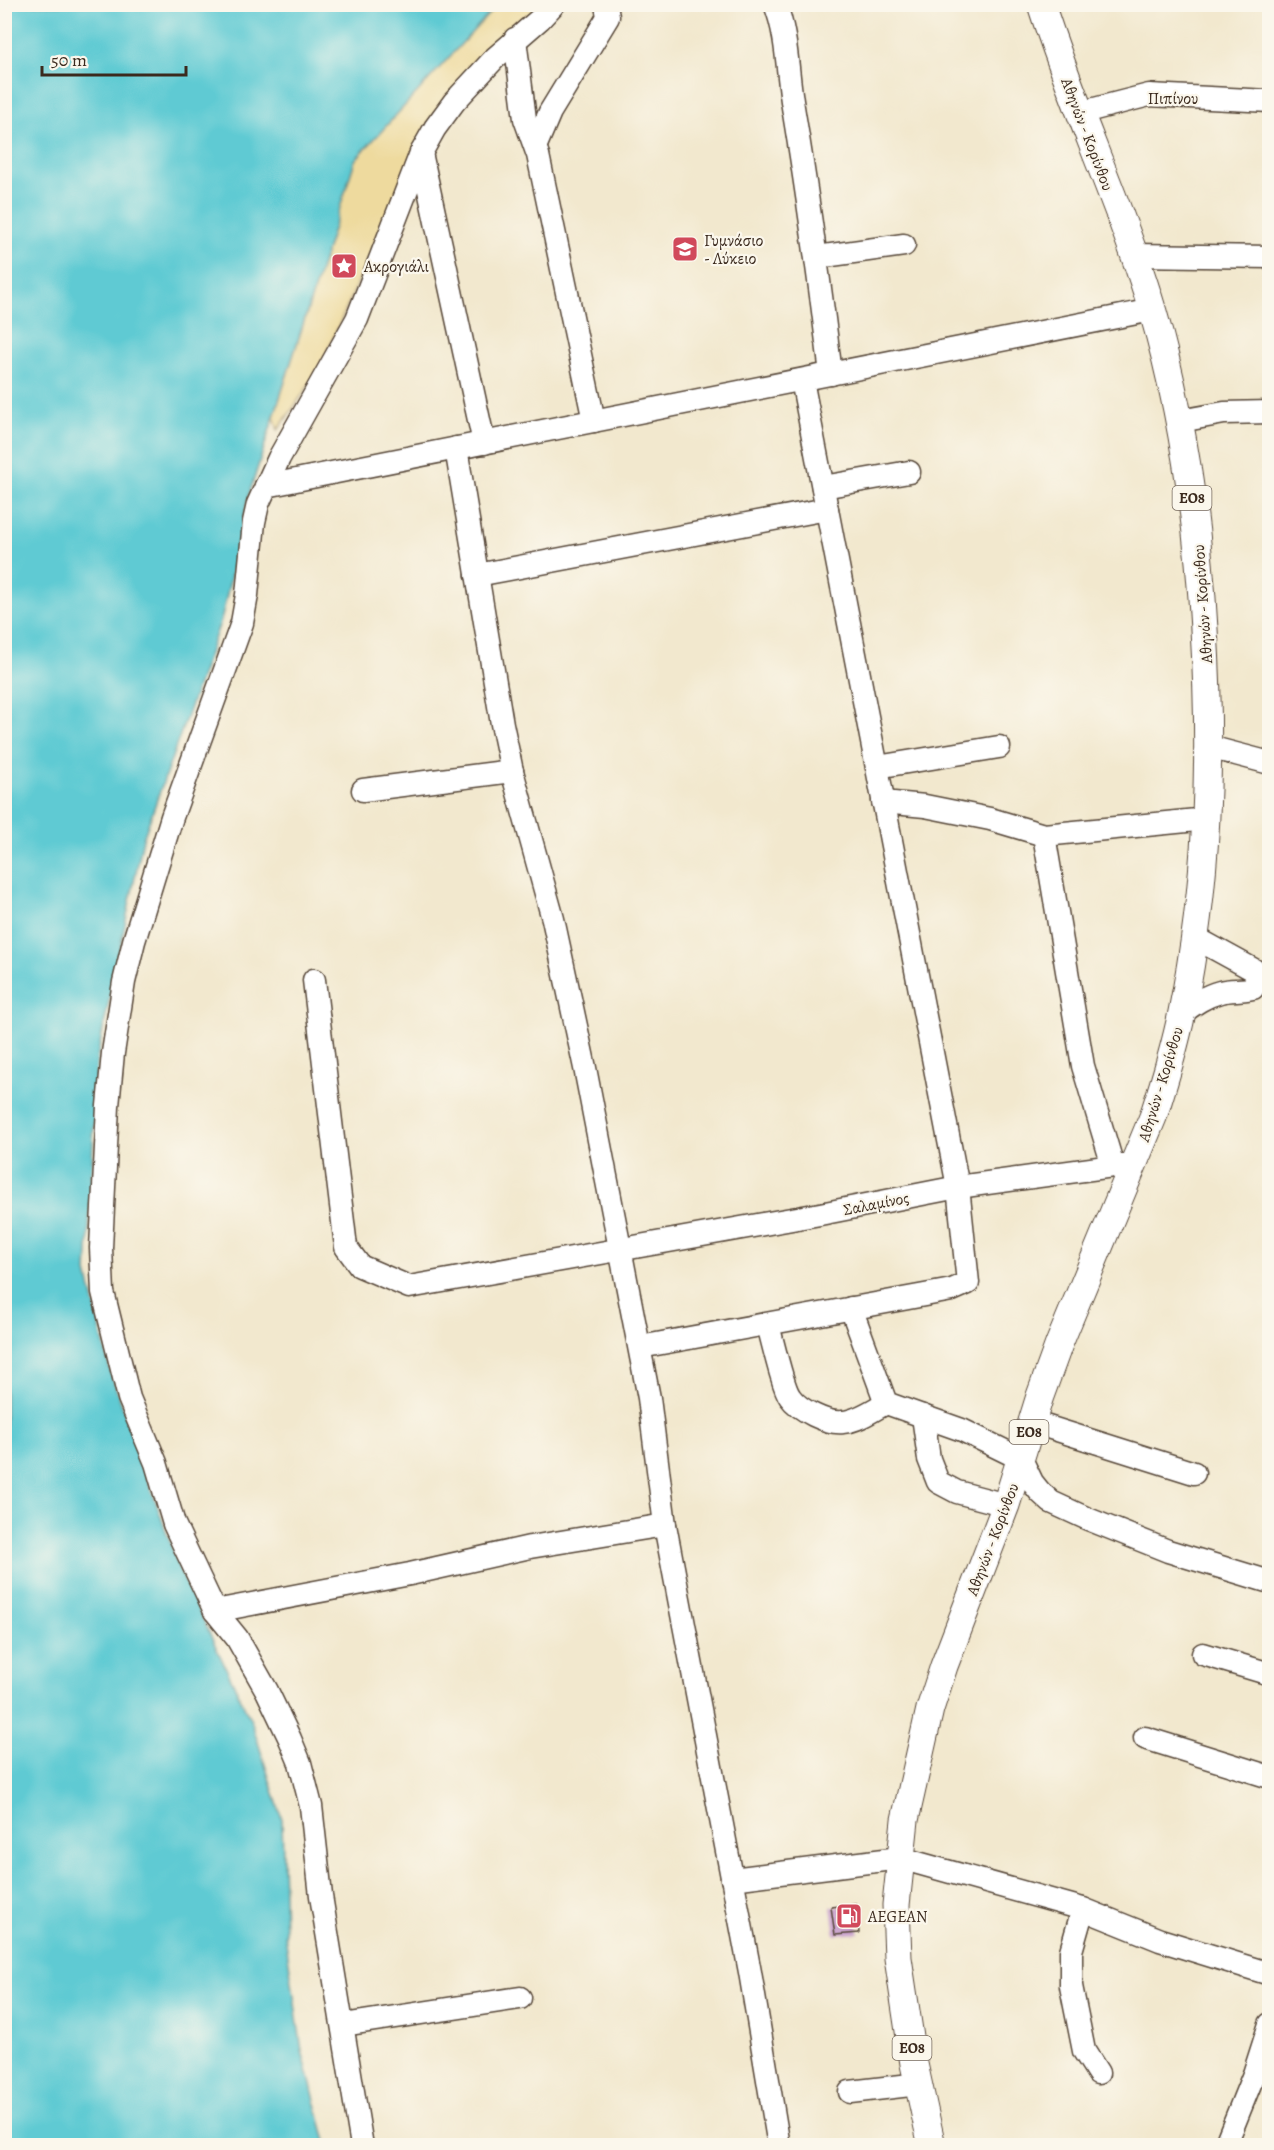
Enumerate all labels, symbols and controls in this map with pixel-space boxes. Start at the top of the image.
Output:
scale bar [42,39,186,77]
text: 50 m [51,48,87,72]
street label: Αθηνών - Κορίνθου [1055,74,1119,194]
street label: Πιπίνου [1148,88,1198,110]
place label: Γυμνάσιο - Λύκειο [704,230,763,270]
school or university icon: Γυμνάσιο - Λύκειο [670,234,700,264]
place icon: Ακρογιάλι [329,251,359,281]
place label: Ακρογιάλι [363,256,430,278]
road number: ΕΟ8 [1172,486,1212,510]
street label: Αθηνών - Κορίνθου [1188,544,1218,665]
street label: Αθηνών - Κορίνθου [1133,1024,1189,1145]
street label: Σαλαμίνος [841,1187,911,1221]
road number: ΕΟ8 [1010,1420,1048,1444]
street label: Αθηνών - Κορίνθου [961,1480,1025,1600]
fuel station icon: AEGEAN [834,1901,864,1931]
place label: AEGEAN [867,1906,927,1928]
road number: ΕΟ8 [892,2036,932,2060]

